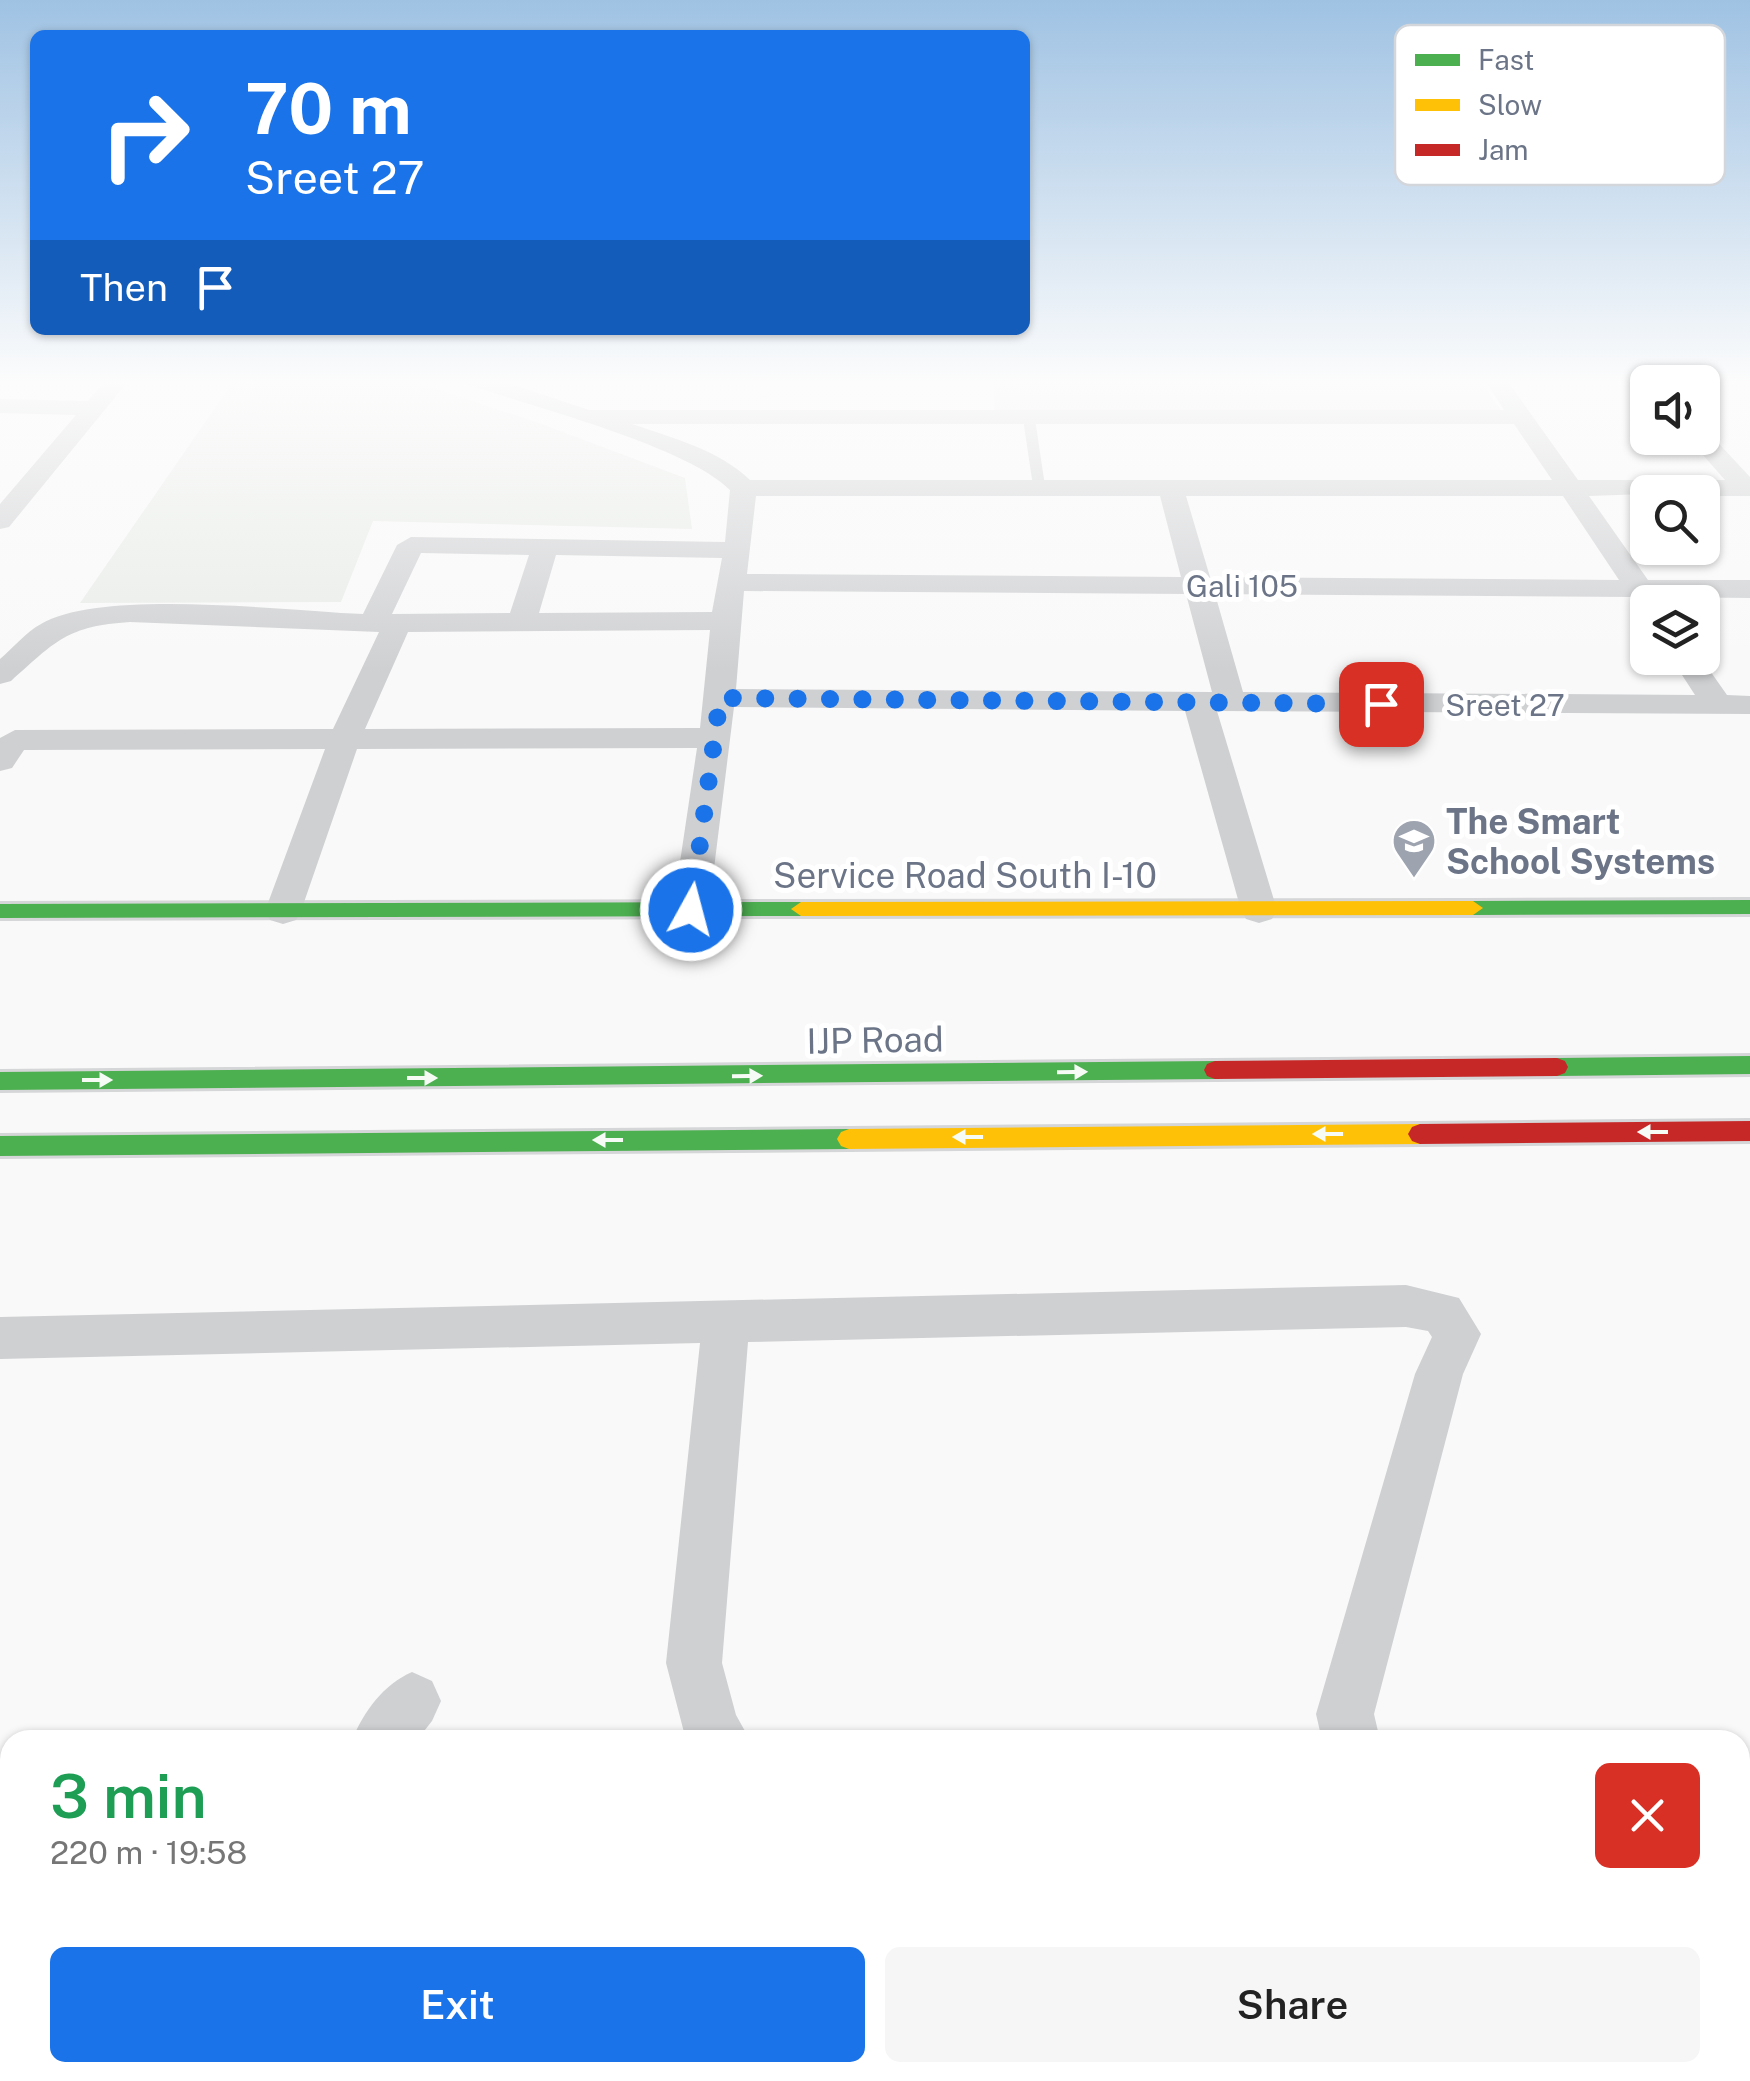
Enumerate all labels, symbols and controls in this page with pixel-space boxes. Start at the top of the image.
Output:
legend [1395,25,1725,185]
text: Fast [1478,43,1534,76]
text: 70 m [245,67,412,150]
icon: right [80,70,210,200]
text: Slow [1478,88,1542,121]
text: Jam [1478,133,1529,166]
text: Sreet 27 [245,151,425,204]
icon: arrive [188,260,243,315]
text: Then [80,265,168,310]
map controls [1630,365,1720,675]
button: sound [1630,365,1720,455]
button: search [1630,475,1720,565]
street label: Gali 105 [1186,568,1298,604]
button: layers [1630,585,1720,675]
pin [1339,662,1424,747]
icon: arrive [1354,677,1409,732]
street label: Sreet 27 [1445,687,1565,723]
place label: The Smart School Systems [1446,801,1715,882]
school or university icon: The Smart School Systems [1391,818,1437,879]
street label: Service Road South I-10 [773,855,1157,896]
position arrow [639,858,743,962]
street label: IJP Road [806,1018,944,1062]
one-way arrow [1057,1064,1089,1080]
one-way arrow [732,1068,764,1084]
one-way arrow [407,1070,439,1086]
one-way arrow [82,1072,114,1088]
one-way arrow [1636,1124,1668,1140]
one-way arrow [1311,1126,1343,1142]
one-way arrow [951,1129,983,1145]
one-way arrow [591,1132,623,1148]
text: 3 min [50,1761,207,1832]
button: close [1595,1763,1700,1868]
text: 220 m · 19:58 [50,1834,247,1871]
button: Exit [50,1947,865,2062]
button: Share [885,1947,1700,2062]

